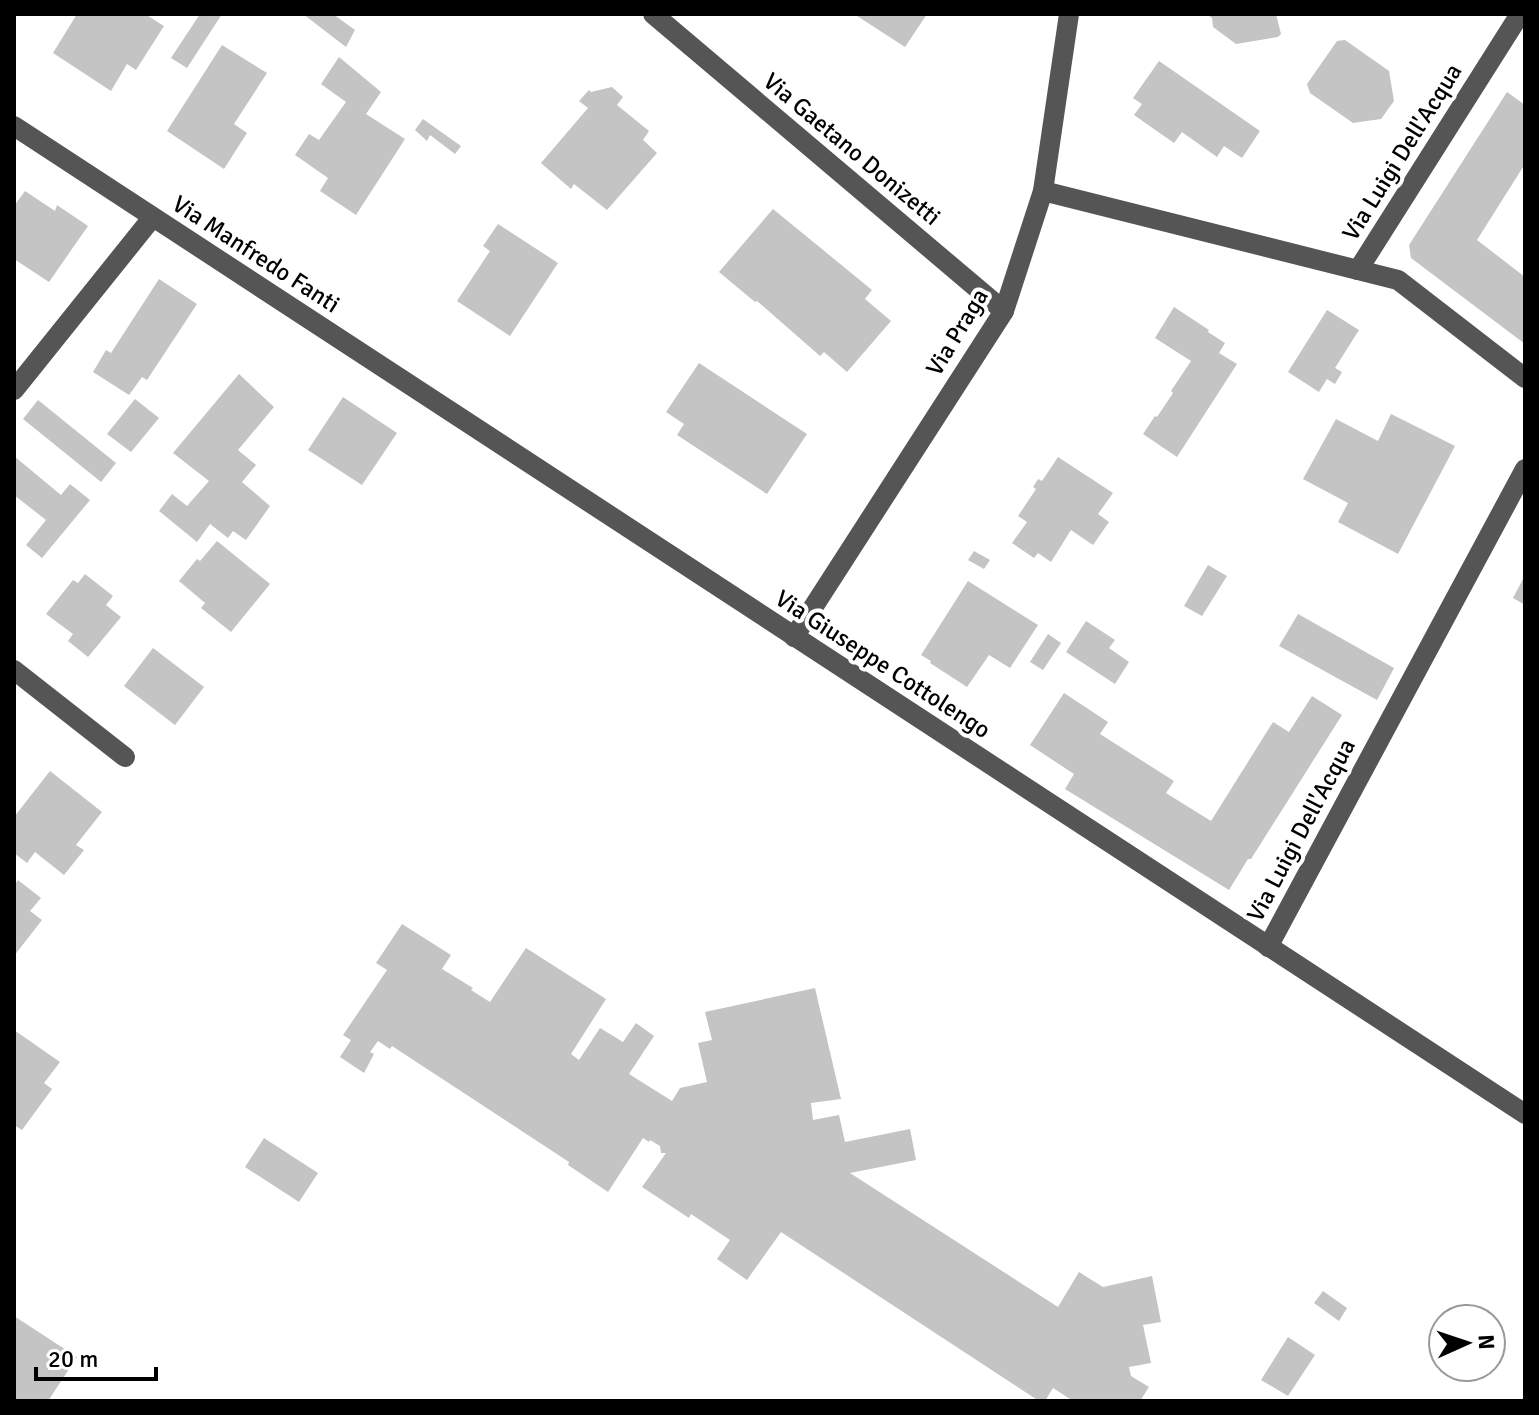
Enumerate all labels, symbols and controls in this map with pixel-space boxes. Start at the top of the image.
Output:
street label: Via Luigi Dell'Acqua [1335,58,1469,246]
street label: Via Gaetano Donizetti [757,66,947,232]
street label: Via Manfredo Fanti [167,189,345,319]
street label: Via Praga [919,283,995,381]
street label: Via Giuseppe Cottolengo [770,583,996,745]
street label: Via Luigi Dell'Acqua [1240,733,1362,927]
north arrow [1427,1303,1507,1383]
scale bar [36,1331,156,1381]
text: N [1473,1334,1500,1350]
text: 20 m [48,1344,98,1374]

